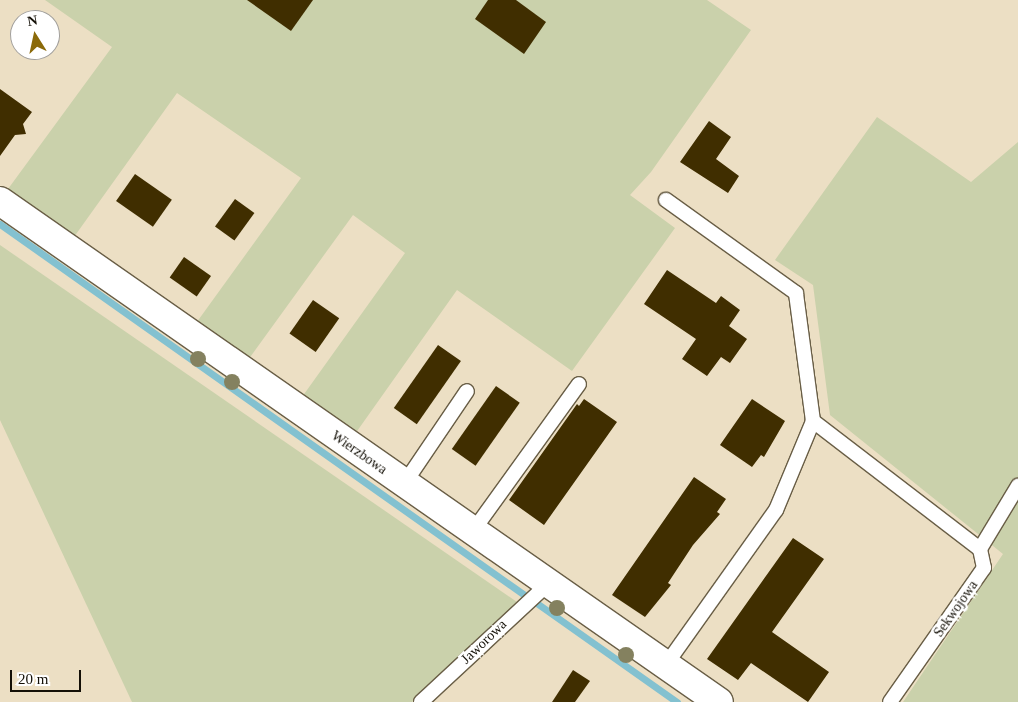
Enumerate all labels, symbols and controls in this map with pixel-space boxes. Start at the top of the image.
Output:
north arrow [10,10,60,60]
text: N [26,12,39,29]
street label: Wierzbowa [328,428,390,478]
street label: Sekwojowa [930,577,982,641]
street label: Jaworowa [458,616,510,668]
scale bar [12,660,84,692]
text: 20 m [18,671,48,687]

